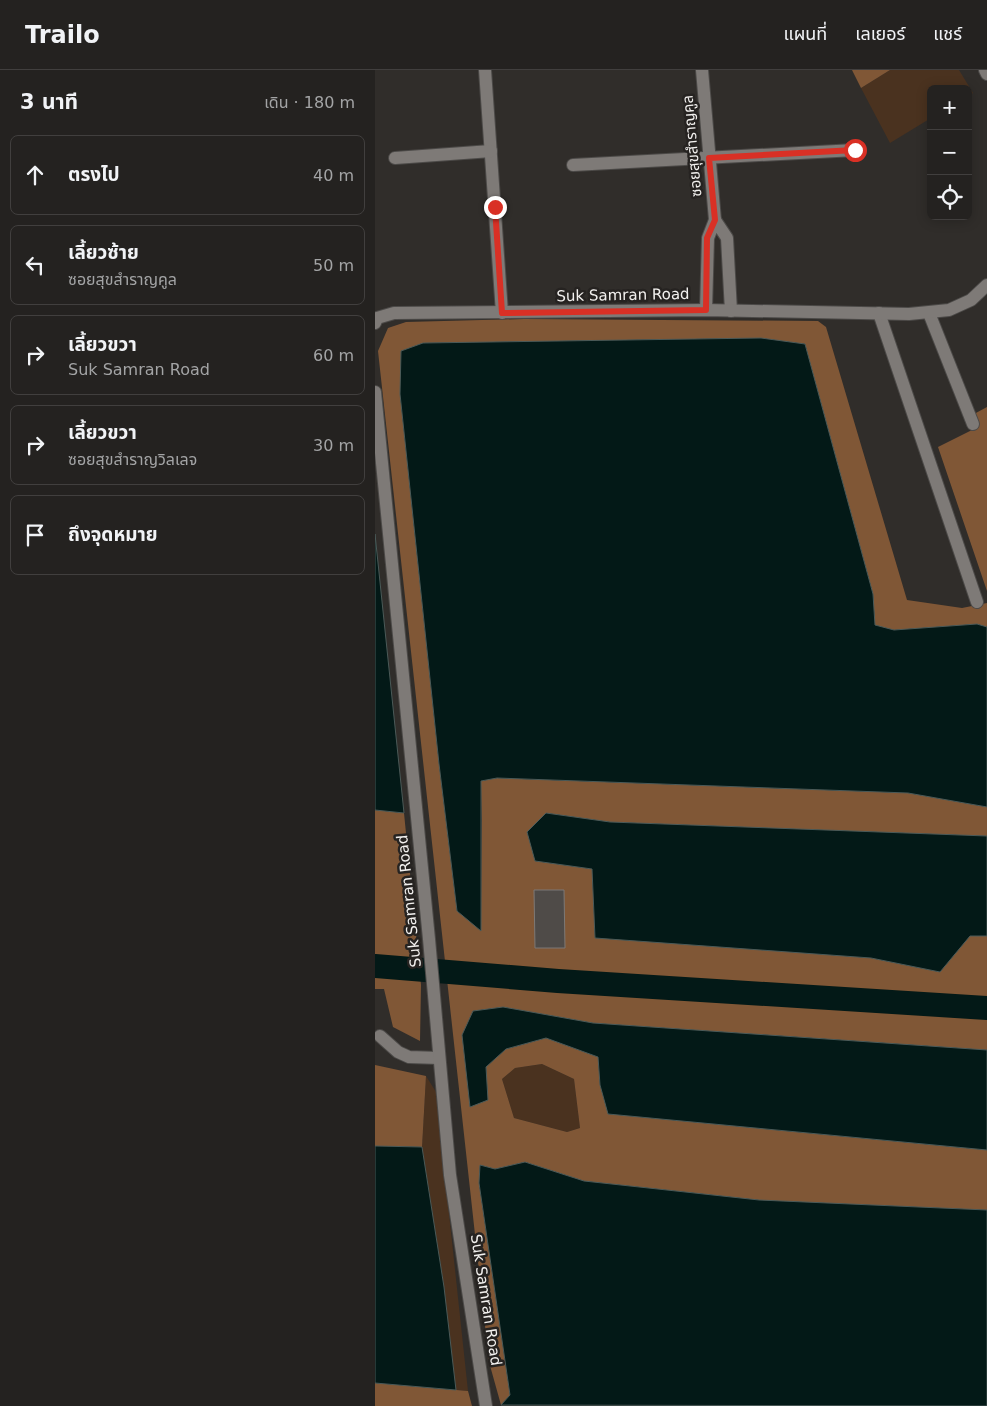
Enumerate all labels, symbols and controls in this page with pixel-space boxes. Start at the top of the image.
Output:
text: Trailo [25,21,100,49]
text: แผนที่ [783,23,827,44]
text: เลเยอร์ [855,23,905,44]
text: แชร์ [933,23,962,44]
map controls [927,85,972,220]
button: + [927,85,972,130]
text: 3 นาที [20,90,78,114]
text: เดิน · 180 m [264,93,355,112]
street label: ซอยสุขสำราญคูล [679,94,705,198]
button: − [927,130,972,175]
route start [844,139,867,162]
icon: ahead [21,161,49,189]
text: ตรงไป [68,163,120,185]
text: 40 m [313,166,354,185]
button: locate [927,175,972,220]
route end [484,196,507,219]
text: เลี้ยวซ้าย [68,241,139,263]
icon: left [21,251,49,279]
text: 50 m [313,256,354,275]
text: ซอยสุขสำราญคูล [68,270,177,289]
street label: Suk Samran Road [556,285,690,305]
text: เลี้ยวขวา [68,333,137,355]
icon: right [21,341,49,369]
text: 60 m [313,346,354,365]
text: Suk Samran Road [68,360,210,379]
text: เลี้ยวขวา [68,421,137,443]
icon: right [21,431,49,459]
text: 30 m [313,436,354,455]
text: ซอยสุขสำราญวิลเลจ [68,450,197,469]
icon: arrive [21,521,49,549]
text: ถึงจุดหมาย [68,523,158,545]
street label: Suk Samran Road [393,834,425,968]
street label: Suk Samran Road [467,1233,505,1367]

